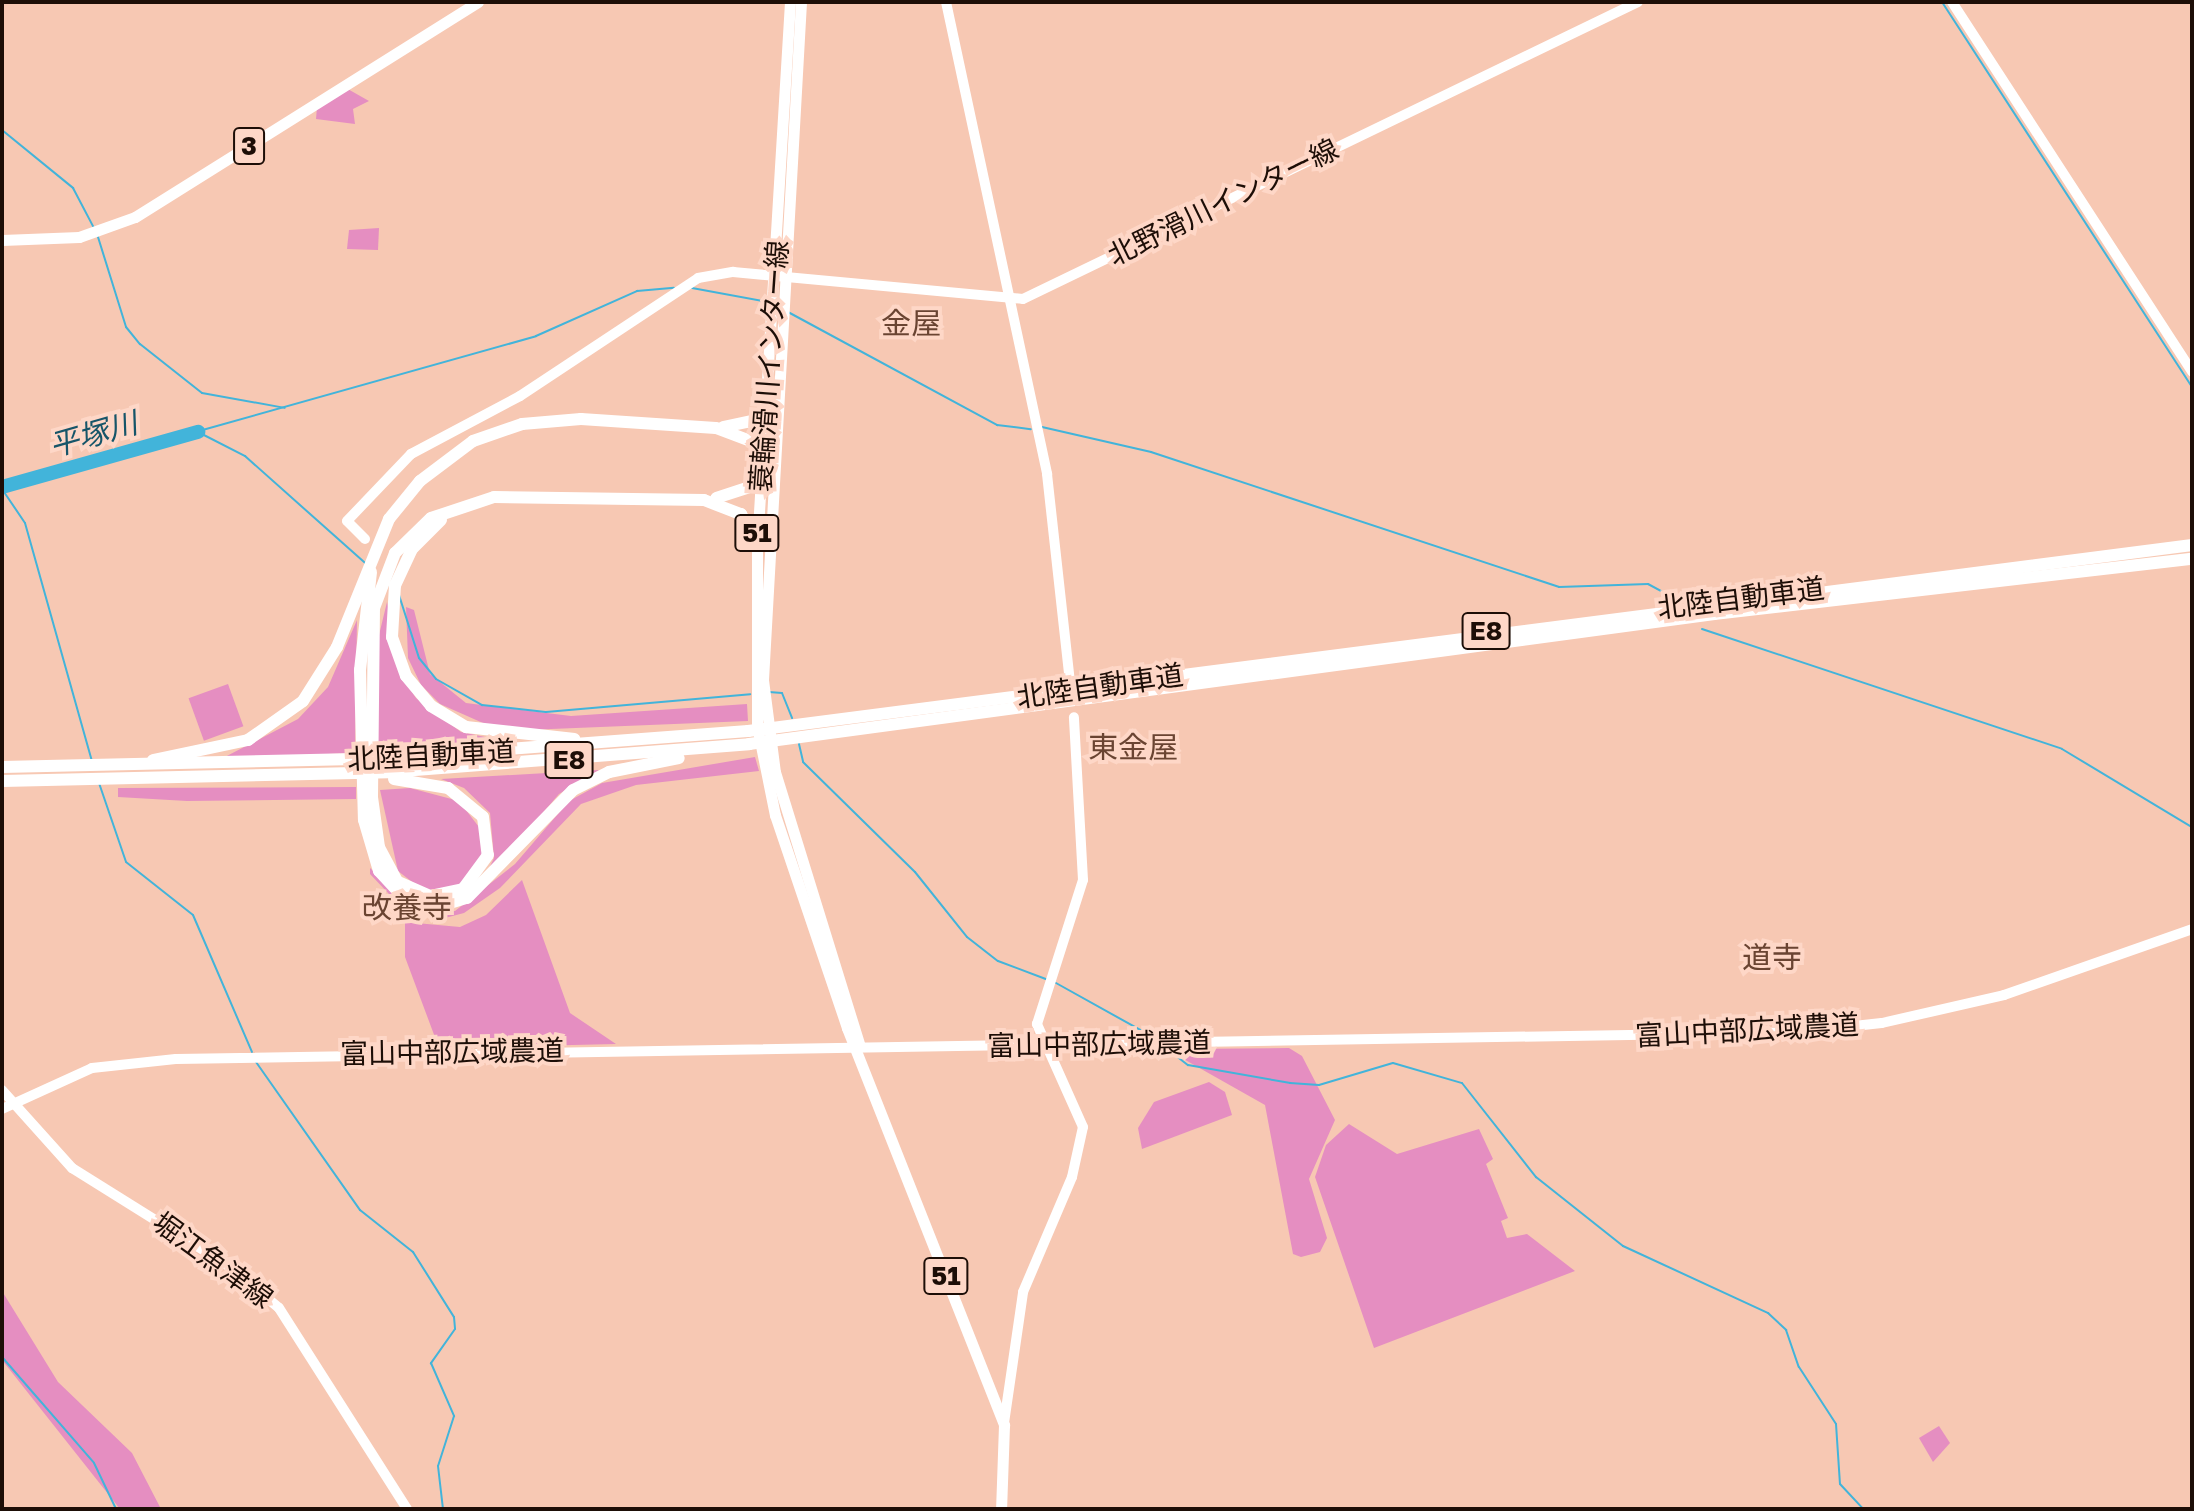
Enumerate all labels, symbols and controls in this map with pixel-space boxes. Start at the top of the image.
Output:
road number: 3 [233,124,265,168]
street label: 北野滑川インター線 [1102,132,1344,272]
street label: 蓑輪滑川インター線 [743,239,795,493]
district label: 金屋 [881,305,941,341]
water label: 平塚川 [45,404,141,464]
road number: 51 [733,511,781,555]
street label: 北陸自動車道 [1656,571,1826,625]
road number: E8 [1460,609,1512,653]
street label: 北陸自動車道 [1014,658,1186,714]
district label: 東金屋 [1088,729,1178,765]
street label: 北陸自動車道 [346,734,516,776]
road number: E8 [543,738,595,782]
district label: 改養寺 [362,889,452,925]
district label: 道寺 [1742,939,1802,975]
street label: 富山中部広域農道 [1634,1007,1860,1053]
street label: 富山中部広域農道 [987,1025,1211,1063]
street label: 富山中部広域農道 [340,1033,564,1071]
street label: 堀江魚津線 [146,1205,280,1315]
road number: 51 [922,1254,970,1298]

